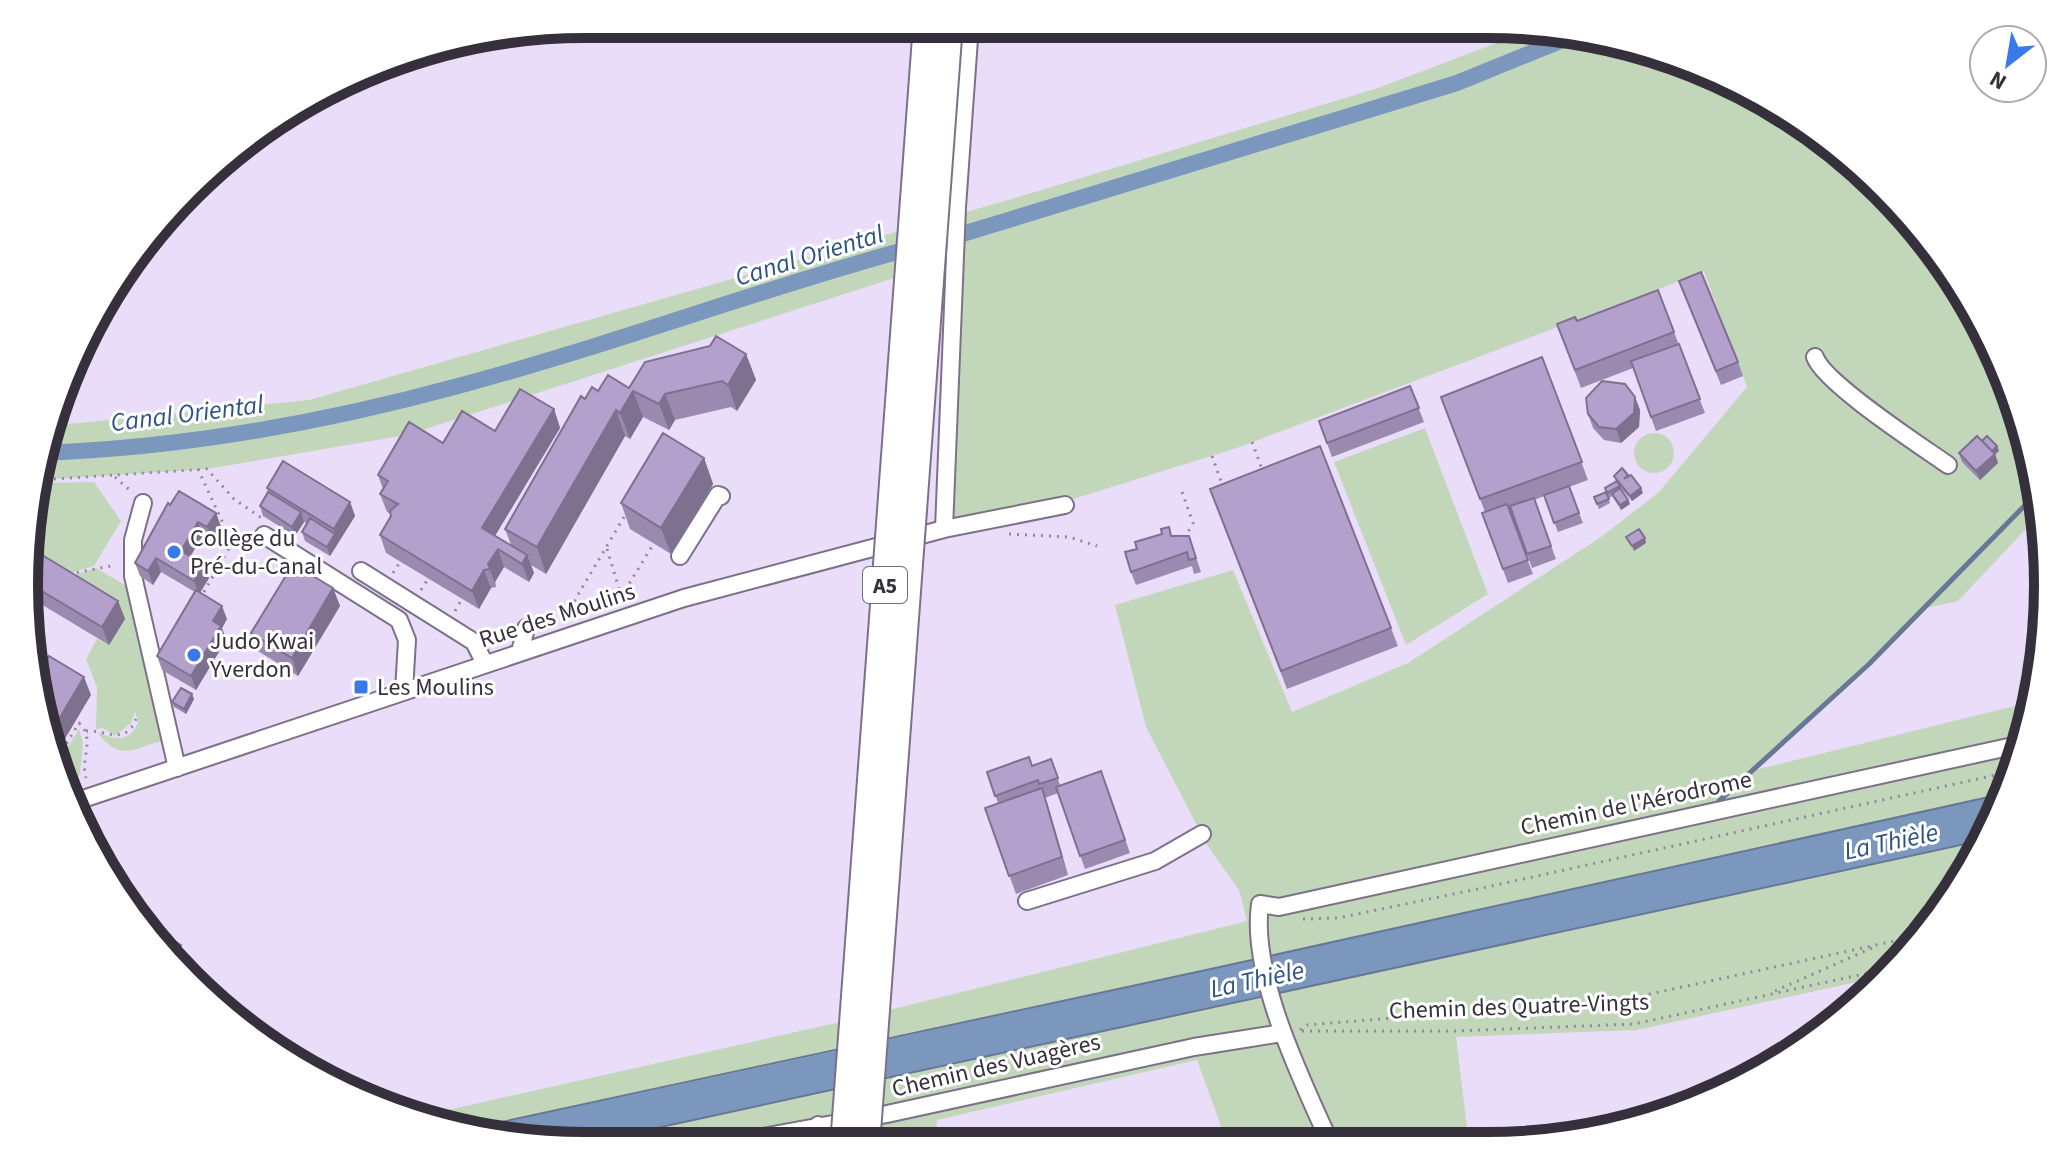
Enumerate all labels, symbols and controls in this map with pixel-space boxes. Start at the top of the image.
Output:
north arrow [1968,24,2048,104]
text: N [1984,63,2013,98]
water label: Canal Oriental [730,215,889,296]
water label: Canal Oriental [109,386,266,441]
place label: Collège du Pré-du-Canal [190,521,322,584]
marker: Collège du Pré-du-Canal [165,543,183,561]
road number: A5 [863,567,907,603]
street label: Rue des Moulins [475,574,640,657]
place label: Judo Kwai Yverdon [209,624,314,687]
marker: Judo Kwai Yverdon [185,646,203,664]
place label: Les Moulins [377,670,494,705]
marker: Les Moulins [352,678,370,696]
street label: Chemin de l'Aérodrome [1517,762,1755,845]
water label: La Thièle [1841,813,1942,869]
water label: La Thièle [1207,951,1308,1007]
street label: Chemin des Quatre-Vingts [1388,984,1650,1029]
street label: Chemin des Vuagères [888,1024,1104,1106]

